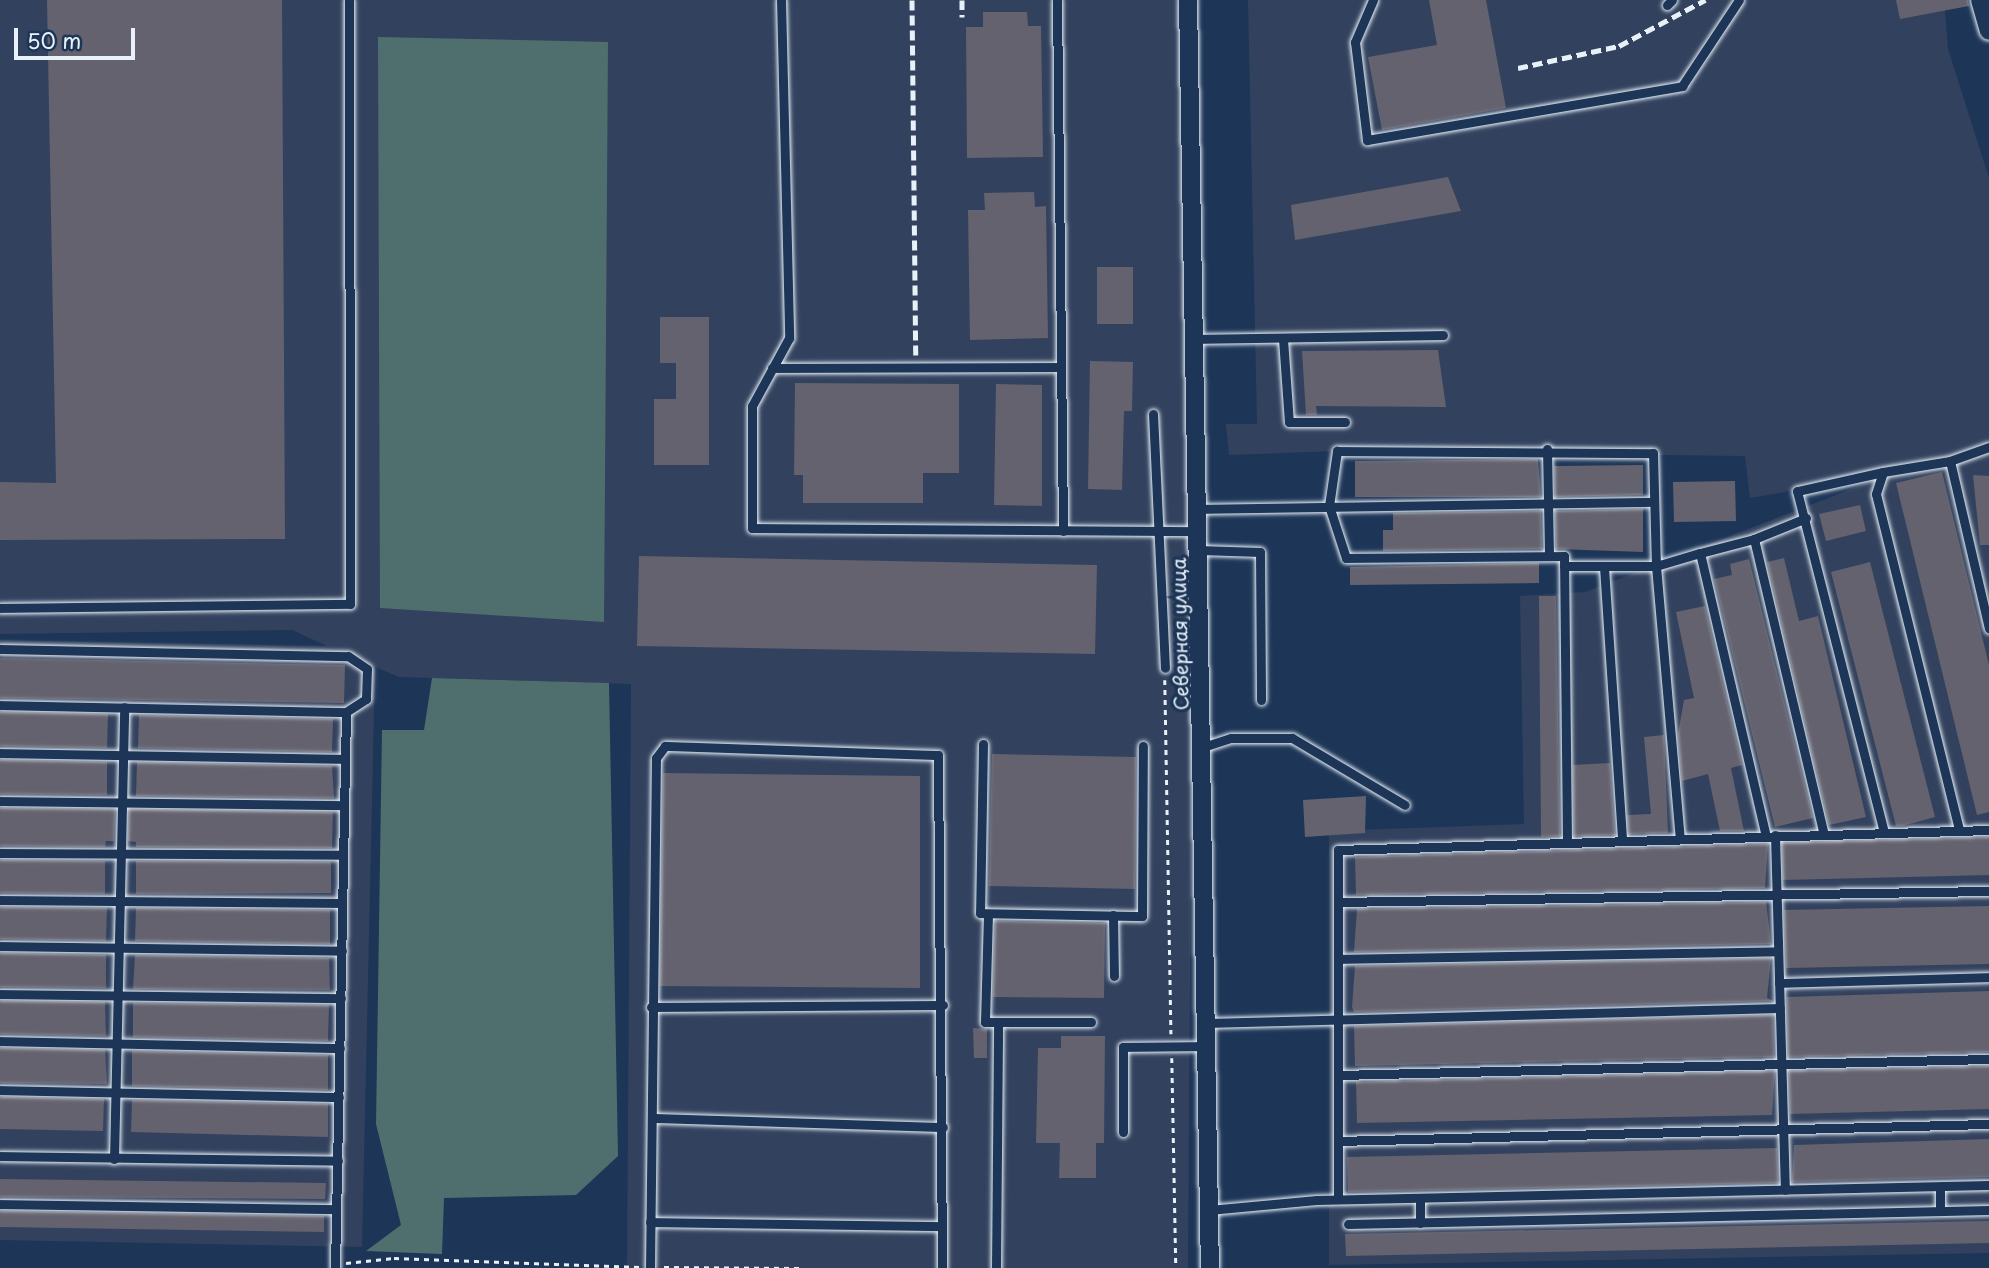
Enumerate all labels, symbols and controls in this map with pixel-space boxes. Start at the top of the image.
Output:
scale bar [18,14,138,58]
text: 50 m [27,24,81,56]
street label: Северная улица [1167,557,1193,711]

